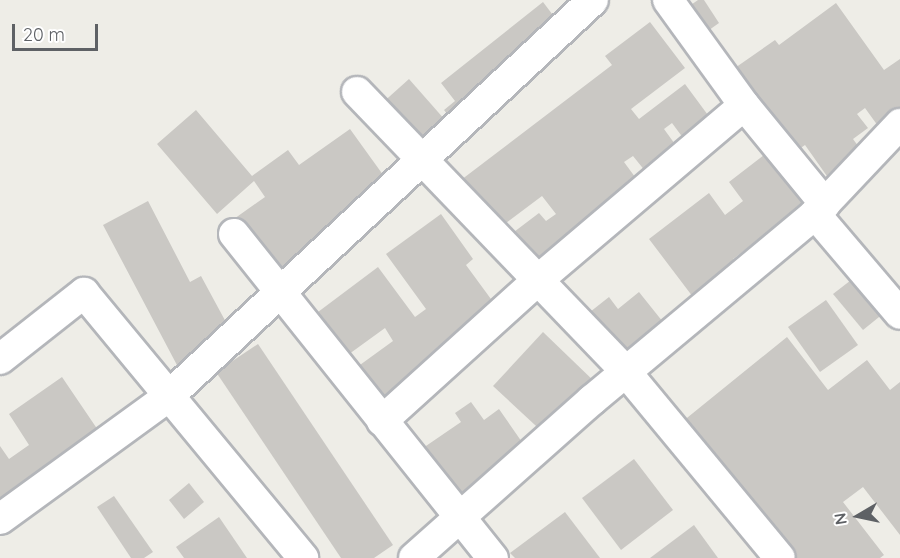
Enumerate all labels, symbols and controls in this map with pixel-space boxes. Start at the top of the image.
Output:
scale bar [15,12,100,50]
text: 20 m [23,23,65,46]
north arrow [828,486,888,546]
text: N [829,511,851,526]

